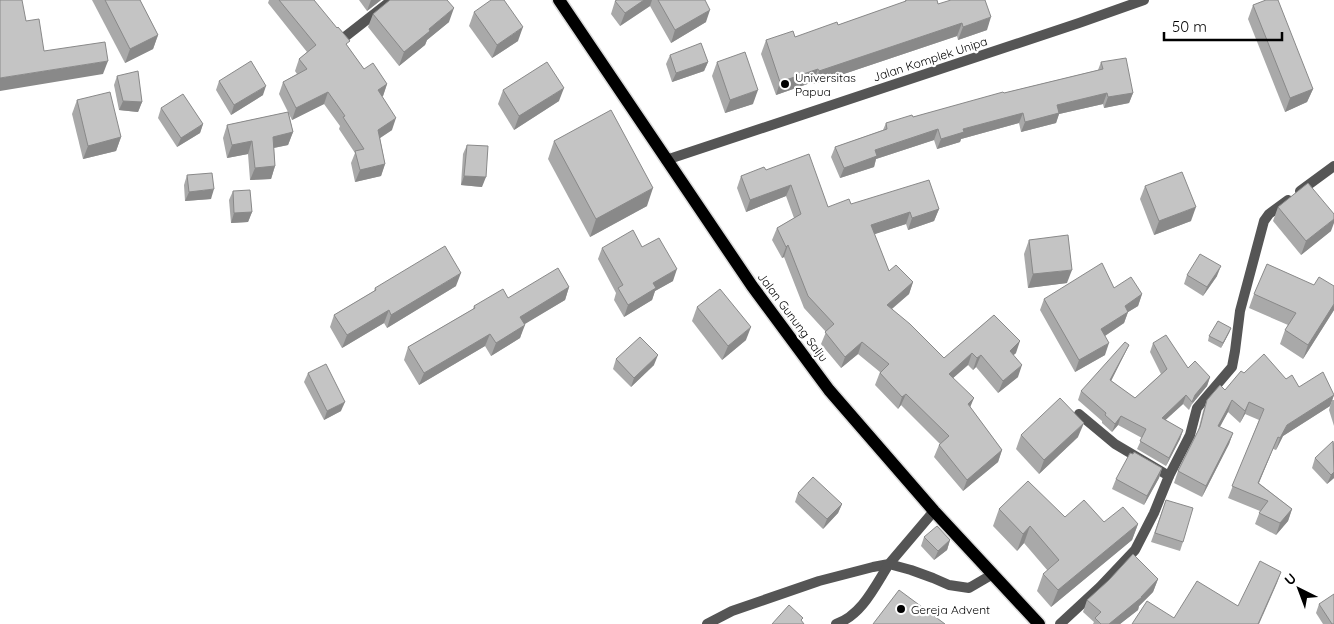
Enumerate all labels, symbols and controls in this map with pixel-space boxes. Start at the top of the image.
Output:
scale bar [1164,10,1282,42]
text: 50 m [1172,17,1207,36]
street label: Jalan Komplek Unipa [871,33,989,85]
place label: Universitas Papua [795,70,856,99]
marker: Universitas Papua [779,78,791,90]
street label: Jalan Gunung Salju [755,269,831,365]
north arrow [1274,564,1324,614]
text: U [1281,569,1300,589]
place label: Gereja Advent [911,602,990,617]
marker: Gereja Advent [895,603,907,615]

